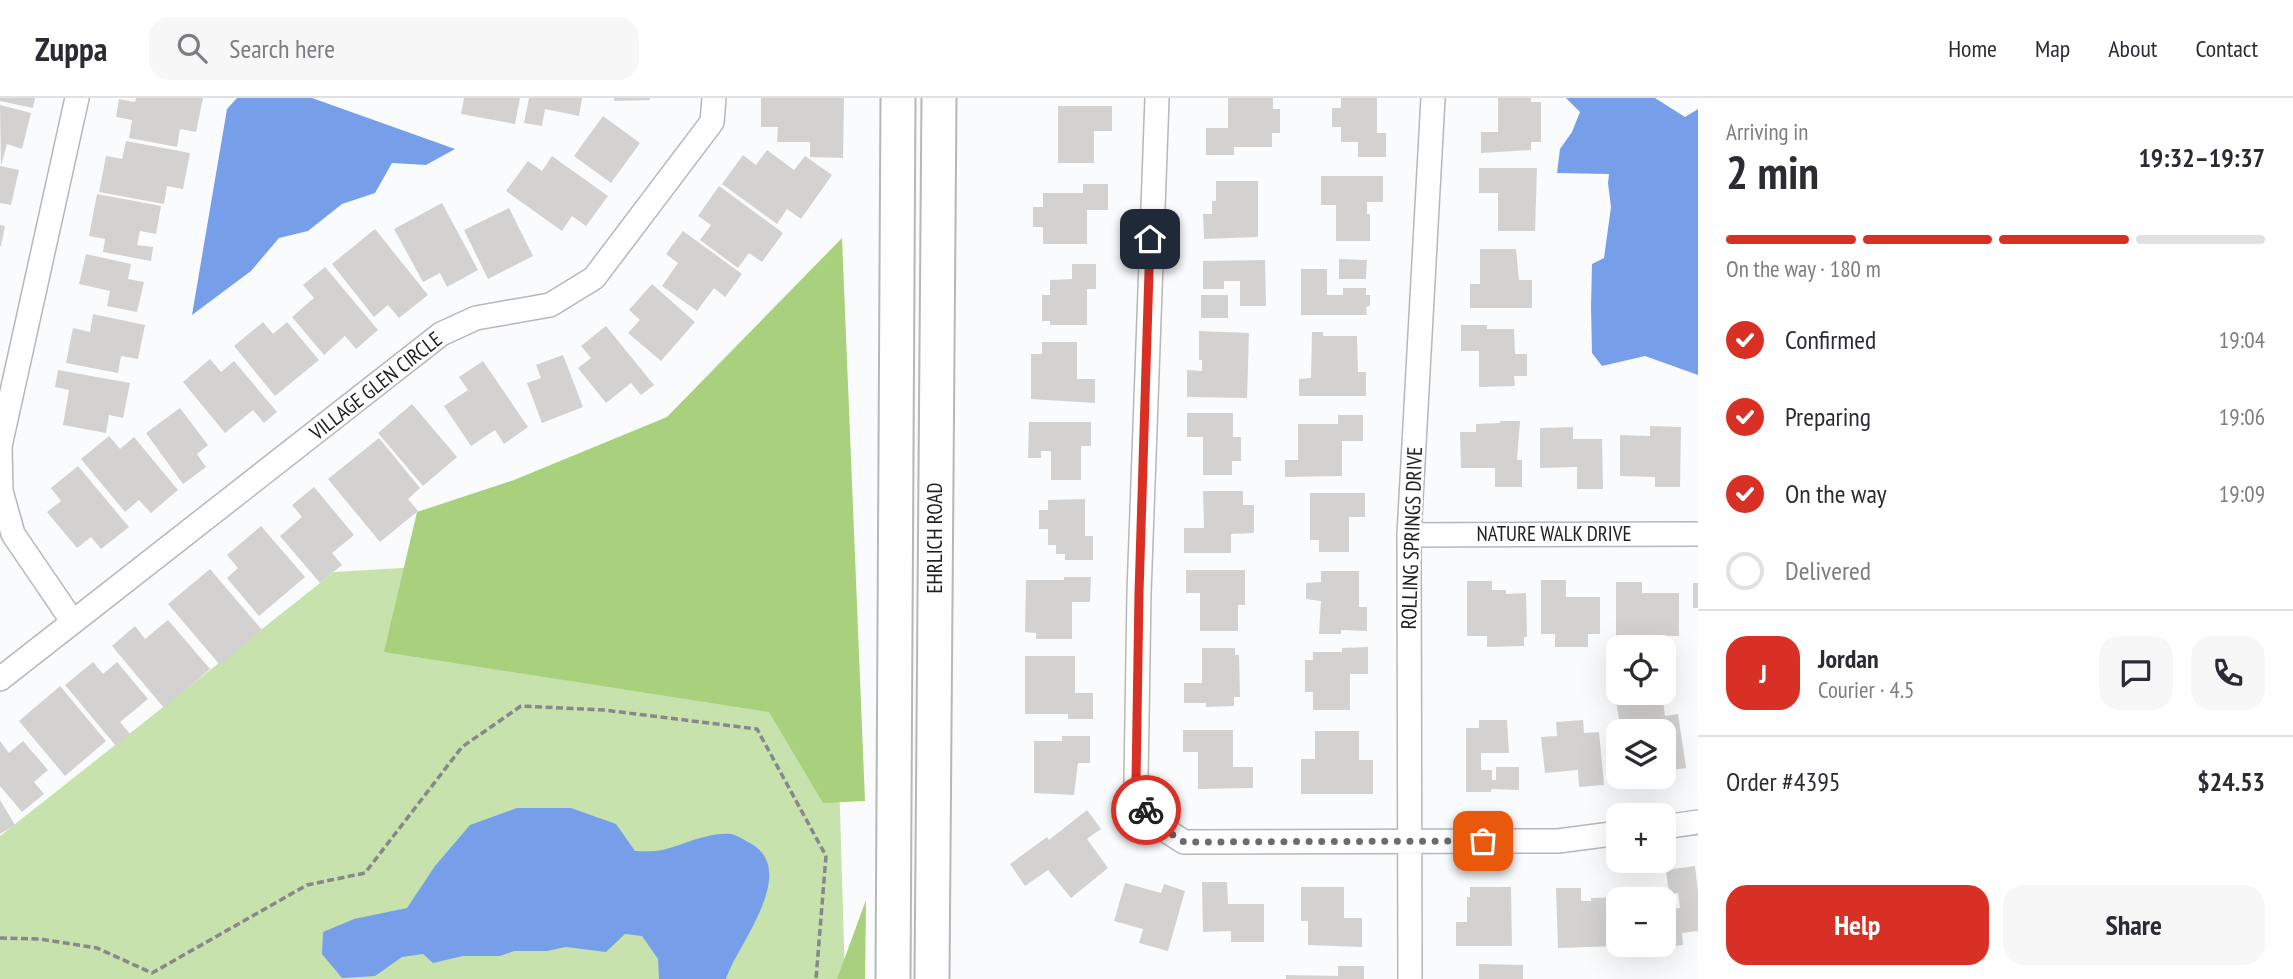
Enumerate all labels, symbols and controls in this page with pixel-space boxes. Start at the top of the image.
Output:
search box [149,17,639,80]
text: Zuppa [35,27,107,70]
icon: search [173,29,211,67]
text: Search here [229,32,335,65]
text: Home [1948,33,1997,64]
text: Map [2035,33,2070,64]
text: About [2108,33,2157,64]
text: Contact [2195,33,2258,64]
text: Arriving in [1726,117,1808,146]
text: 19:32–19:37 [2138,141,2265,174]
text: 2 min [1726,142,1819,202]
pin [1120,209,1180,269]
icon: home [1131,220,1169,258]
text: On the way · 180 m [1726,254,1881,283]
icon: check [1726,321,1764,359]
text: Confirmed [1785,323,1876,356]
text: 19:04 [2219,325,2265,354]
street label: VILLAGE GLEN CIRCLE [303,326,447,446]
icon: check [1726,398,1764,436]
text: Preparing [1785,400,1871,433]
text: 19:06 [2219,402,2265,431]
street label: ROLLING SPRINGS DRIVE [1395,446,1428,630]
icon: check [1726,475,1764,513]
text: On the way [1785,477,1887,510]
text: 19:09 [2219,479,2265,508]
street label: EHRLICH ROAD [921,483,948,593]
street label: NATURE WALK DRIVE [1477,520,1631,547]
text: Delivered [1785,554,1871,587]
map controls [1606,635,1676,957]
button: locate [1606,635,1676,705]
button: chat [2099,636,2173,710]
button: phone [2191,636,2265,710]
text: Jordan [1818,642,1879,675]
text: J [1759,657,1767,690]
text: Courier · 4.5 [1818,675,1914,704]
button: layers [1606,719,1676,789]
text: Order #4395 [1726,765,1841,798]
text: $24.53 [2197,765,2265,798]
courier [1111,775,1181,845]
icon: bike [1127,791,1165,829]
button: + [1606,803,1676,873]
pin [1453,811,1513,871]
icon: bag [1464,822,1502,860]
button: Help [1726,885,1989,965]
button: Share [2003,885,2265,965]
button: − [1606,887,1676,957]

